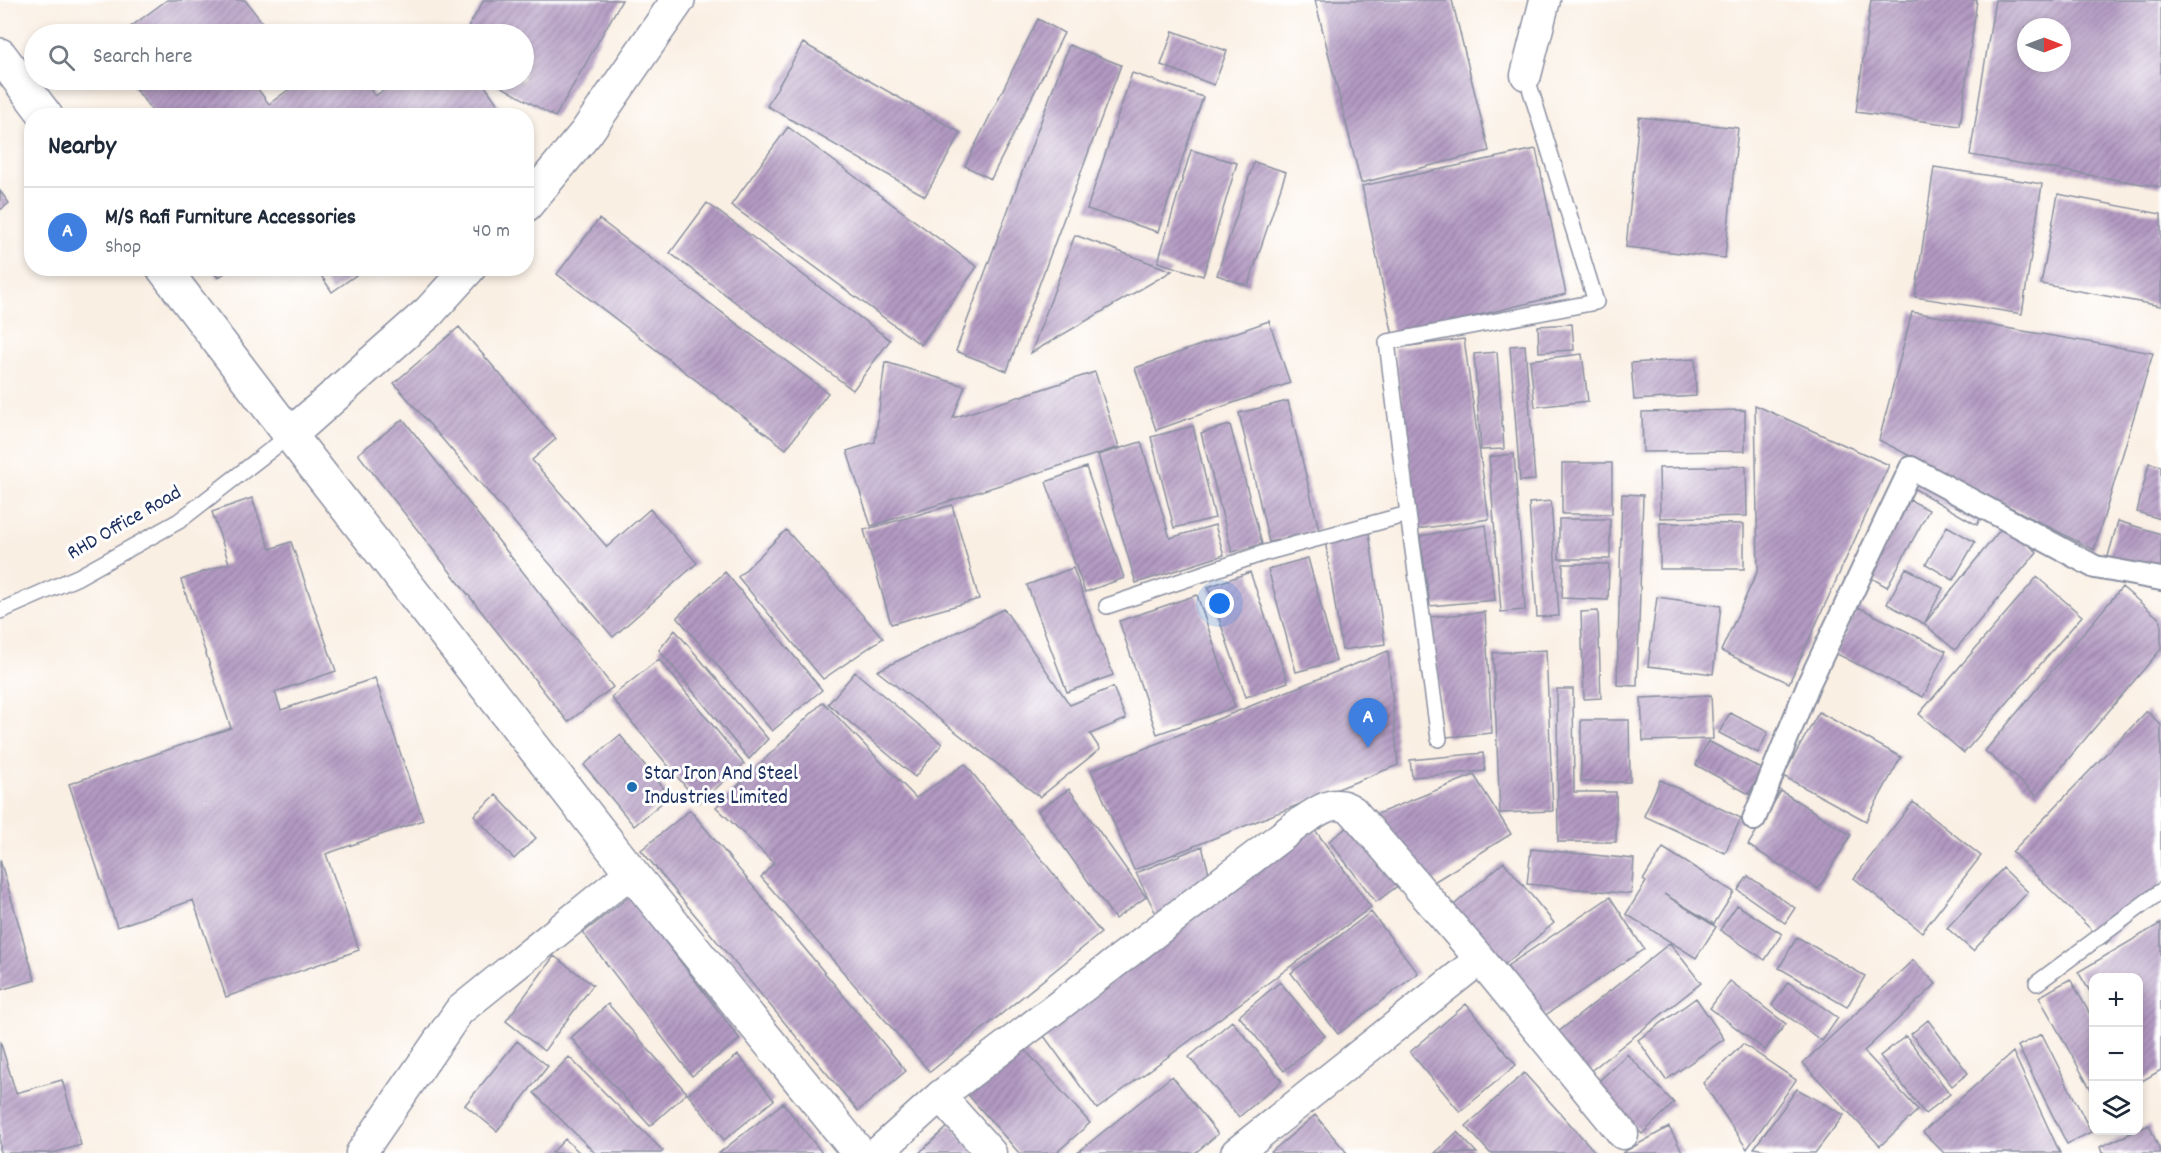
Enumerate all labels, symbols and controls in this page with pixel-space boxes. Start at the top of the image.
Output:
north arrow [2017,18,2071,72]
search box [24,24,534,90]
icon: search [45,41,78,74]
text: Search here [93,42,192,73]
text: Nearby [48,129,116,166]
text: M/S Rafi Furniture Accessories [105,203,356,234]
text: A [62,218,73,246]
text: 40 m [472,218,510,246]
text: Shop [105,234,141,262]
street label: RHD Office Road [62,479,188,569]
your location [1205,589,1234,618]
pin: A [1348,698,1388,748]
place label: Star Iron And Steel Industries Limited [644,760,798,814]
marker: Star Iron And Steel Industries Limited [625,780,639,794]
map controls [2089,973,2143,1135]
button: + [2089,973,2143,1027]
button: − [2089,1027,2143,1081]
button: layers [2089,1081,2143,1135]

